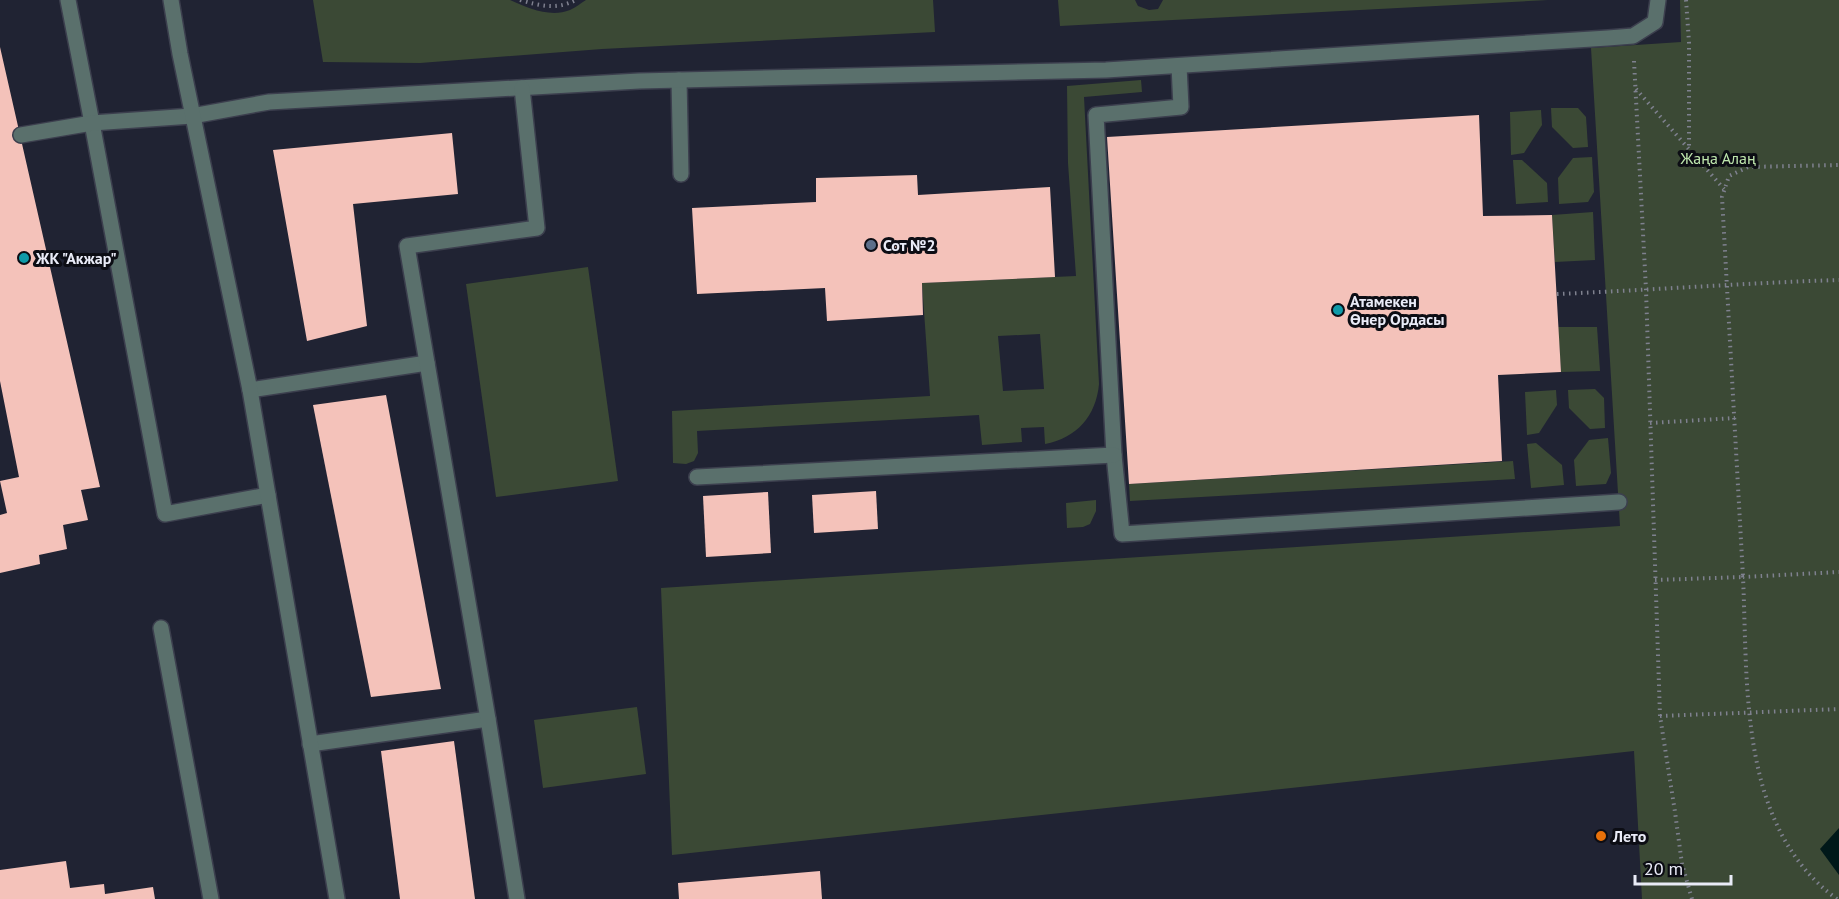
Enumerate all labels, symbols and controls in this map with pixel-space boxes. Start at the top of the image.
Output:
park label: Жаңа Алаң [1679,148,1756,168]
place label: Сот №2 [883,235,936,255]
marker: Сот №2 [864,238,878,252]
place label: ЖК "Акжар" [35,248,117,268]
marker: ЖК "Акжар" [17,251,31,265]
place label: Атамекен Өнер Ордасы [1350,291,1444,329]
marker: Атамекен Өнер Ордасы [1331,303,1345,317]
place label: Лето [1612,826,1647,846]
marker: Лето [1594,829,1608,843]
scale bar [1635,848,1731,886]
text: 20 m [1644,857,1683,880]

